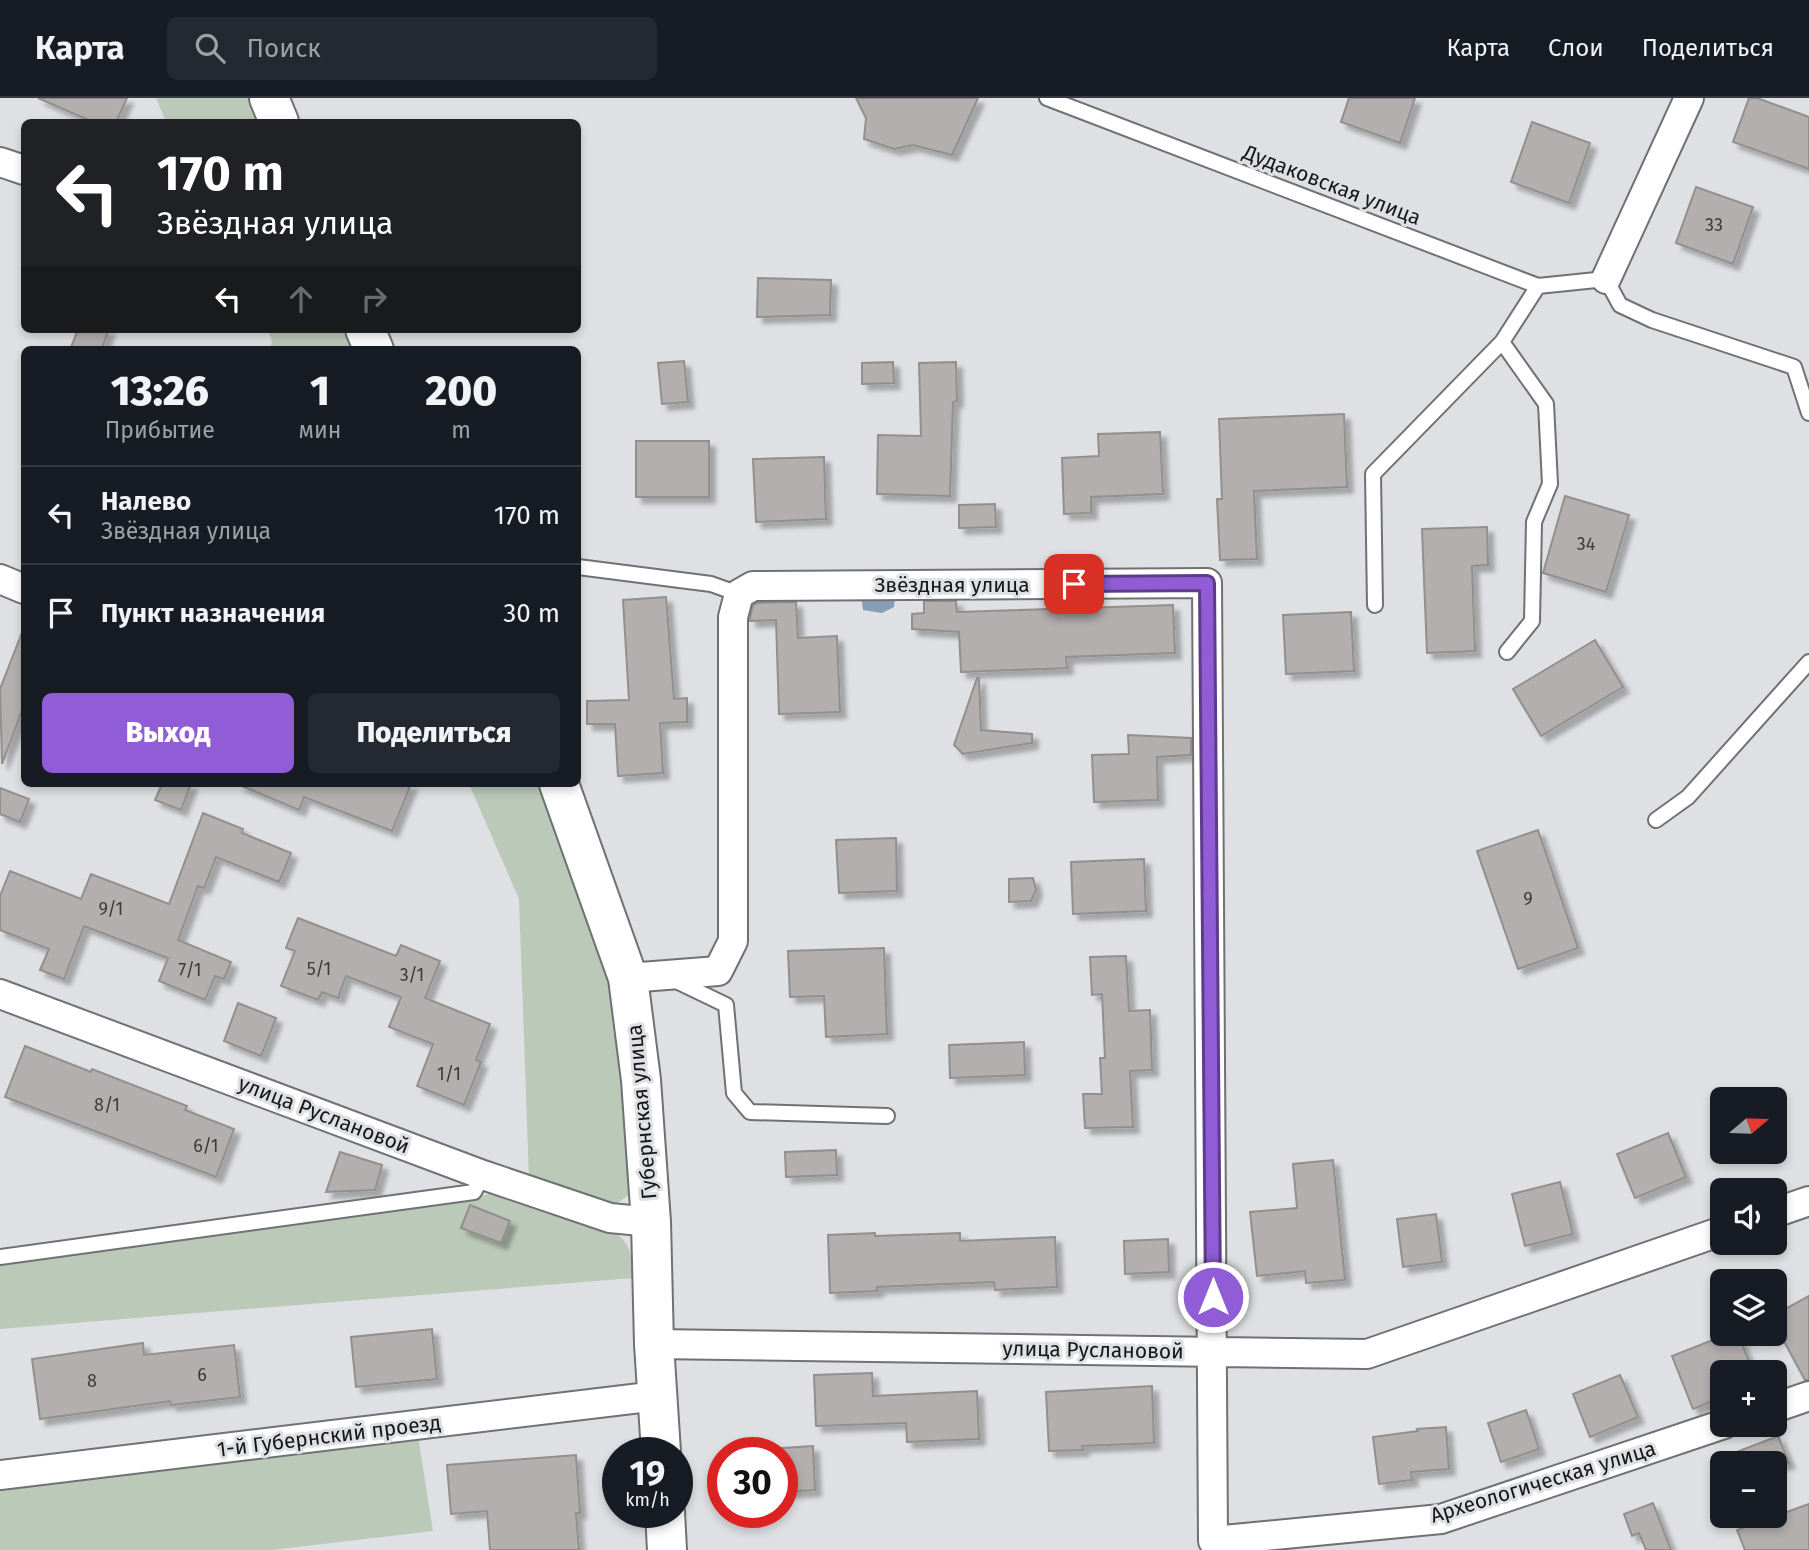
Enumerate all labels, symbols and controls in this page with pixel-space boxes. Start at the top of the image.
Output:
search box [167,17,657,80]
text: Карта [35,28,125,68]
icon: search [191,29,229,67]
text: Поиск [247,33,321,64]
text: Карта [1446,34,1510,62]
text: Слои [1548,34,1604,62]
text: Поделиться [1642,34,1774,62]
street label: Дудаковская улица [1238,139,1425,231]
text: 170 m [157,144,284,203]
icon: left [42,147,133,238]
text: Звёздная улица [157,204,393,242]
house number: 33 [1705,214,1723,236]
icon: left [209,280,247,318]
icon: ahead [282,280,320,318]
icon: right [355,280,393,318]
text: 13:26 [111,366,209,416]
text: 1 [310,366,330,416]
text: 200 [425,366,497,416]
text: Прибытие [105,416,215,444]
text: мин [299,416,341,444]
text: m [451,416,471,444]
text: Налево [101,486,191,517]
icon: left [42,496,80,534]
text: 170 m [494,500,560,531]
text: Звёздная улица [101,517,271,545]
house number: 34 [1577,533,1596,555]
pin [1044,554,1104,614]
icon: arrive [1055,565,1093,603]
street label: Звёздная улица [874,572,1030,598]
icon: arrive [42,594,80,632]
text: Пункт назначения [101,598,325,629]
text: 30 m [503,598,560,629]
button: Выход [42,693,294,773]
button: Поделиться [308,693,560,773]
house number: 9 [1523,888,1533,910]
house number: 9/1 [99,898,123,920]
house number: 5/1 [307,958,331,980]
house number: 7/1 [178,959,202,981]
house number: 3/1 [400,964,424,986]
street label: Губернская улица [621,1023,663,1201]
house number: 1/1 [437,1063,461,1085]
street label: улица Руслановой [235,1070,413,1160]
north arrow [1710,1087,1787,1164]
map controls [1710,1087,1787,1528]
house number: 8/1 [94,1094,120,1116]
house number: 6/1 [193,1135,219,1157]
button: sound [1710,1178,1787,1255]
position arrow [1176,1260,1250,1334]
button: layers [1710,1269,1787,1346]
street label: улица Руслановой [1002,1335,1184,1365]
button: + [1710,1360,1787,1437]
house number: 6 [197,1364,207,1386]
house number: 8 [87,1370,97,1392]
street label: 1-й Губернский проезд [216,1409,442,1463]
street label: Археологическая улица [1427,1435,1659,1529]
speed limit sign: 30 [707,1437,798,1528]
button: − [1710,1451,1787,1528]
text: 19 [630,1452,665,1494]
text: km/h [625,1489,670,1511]

